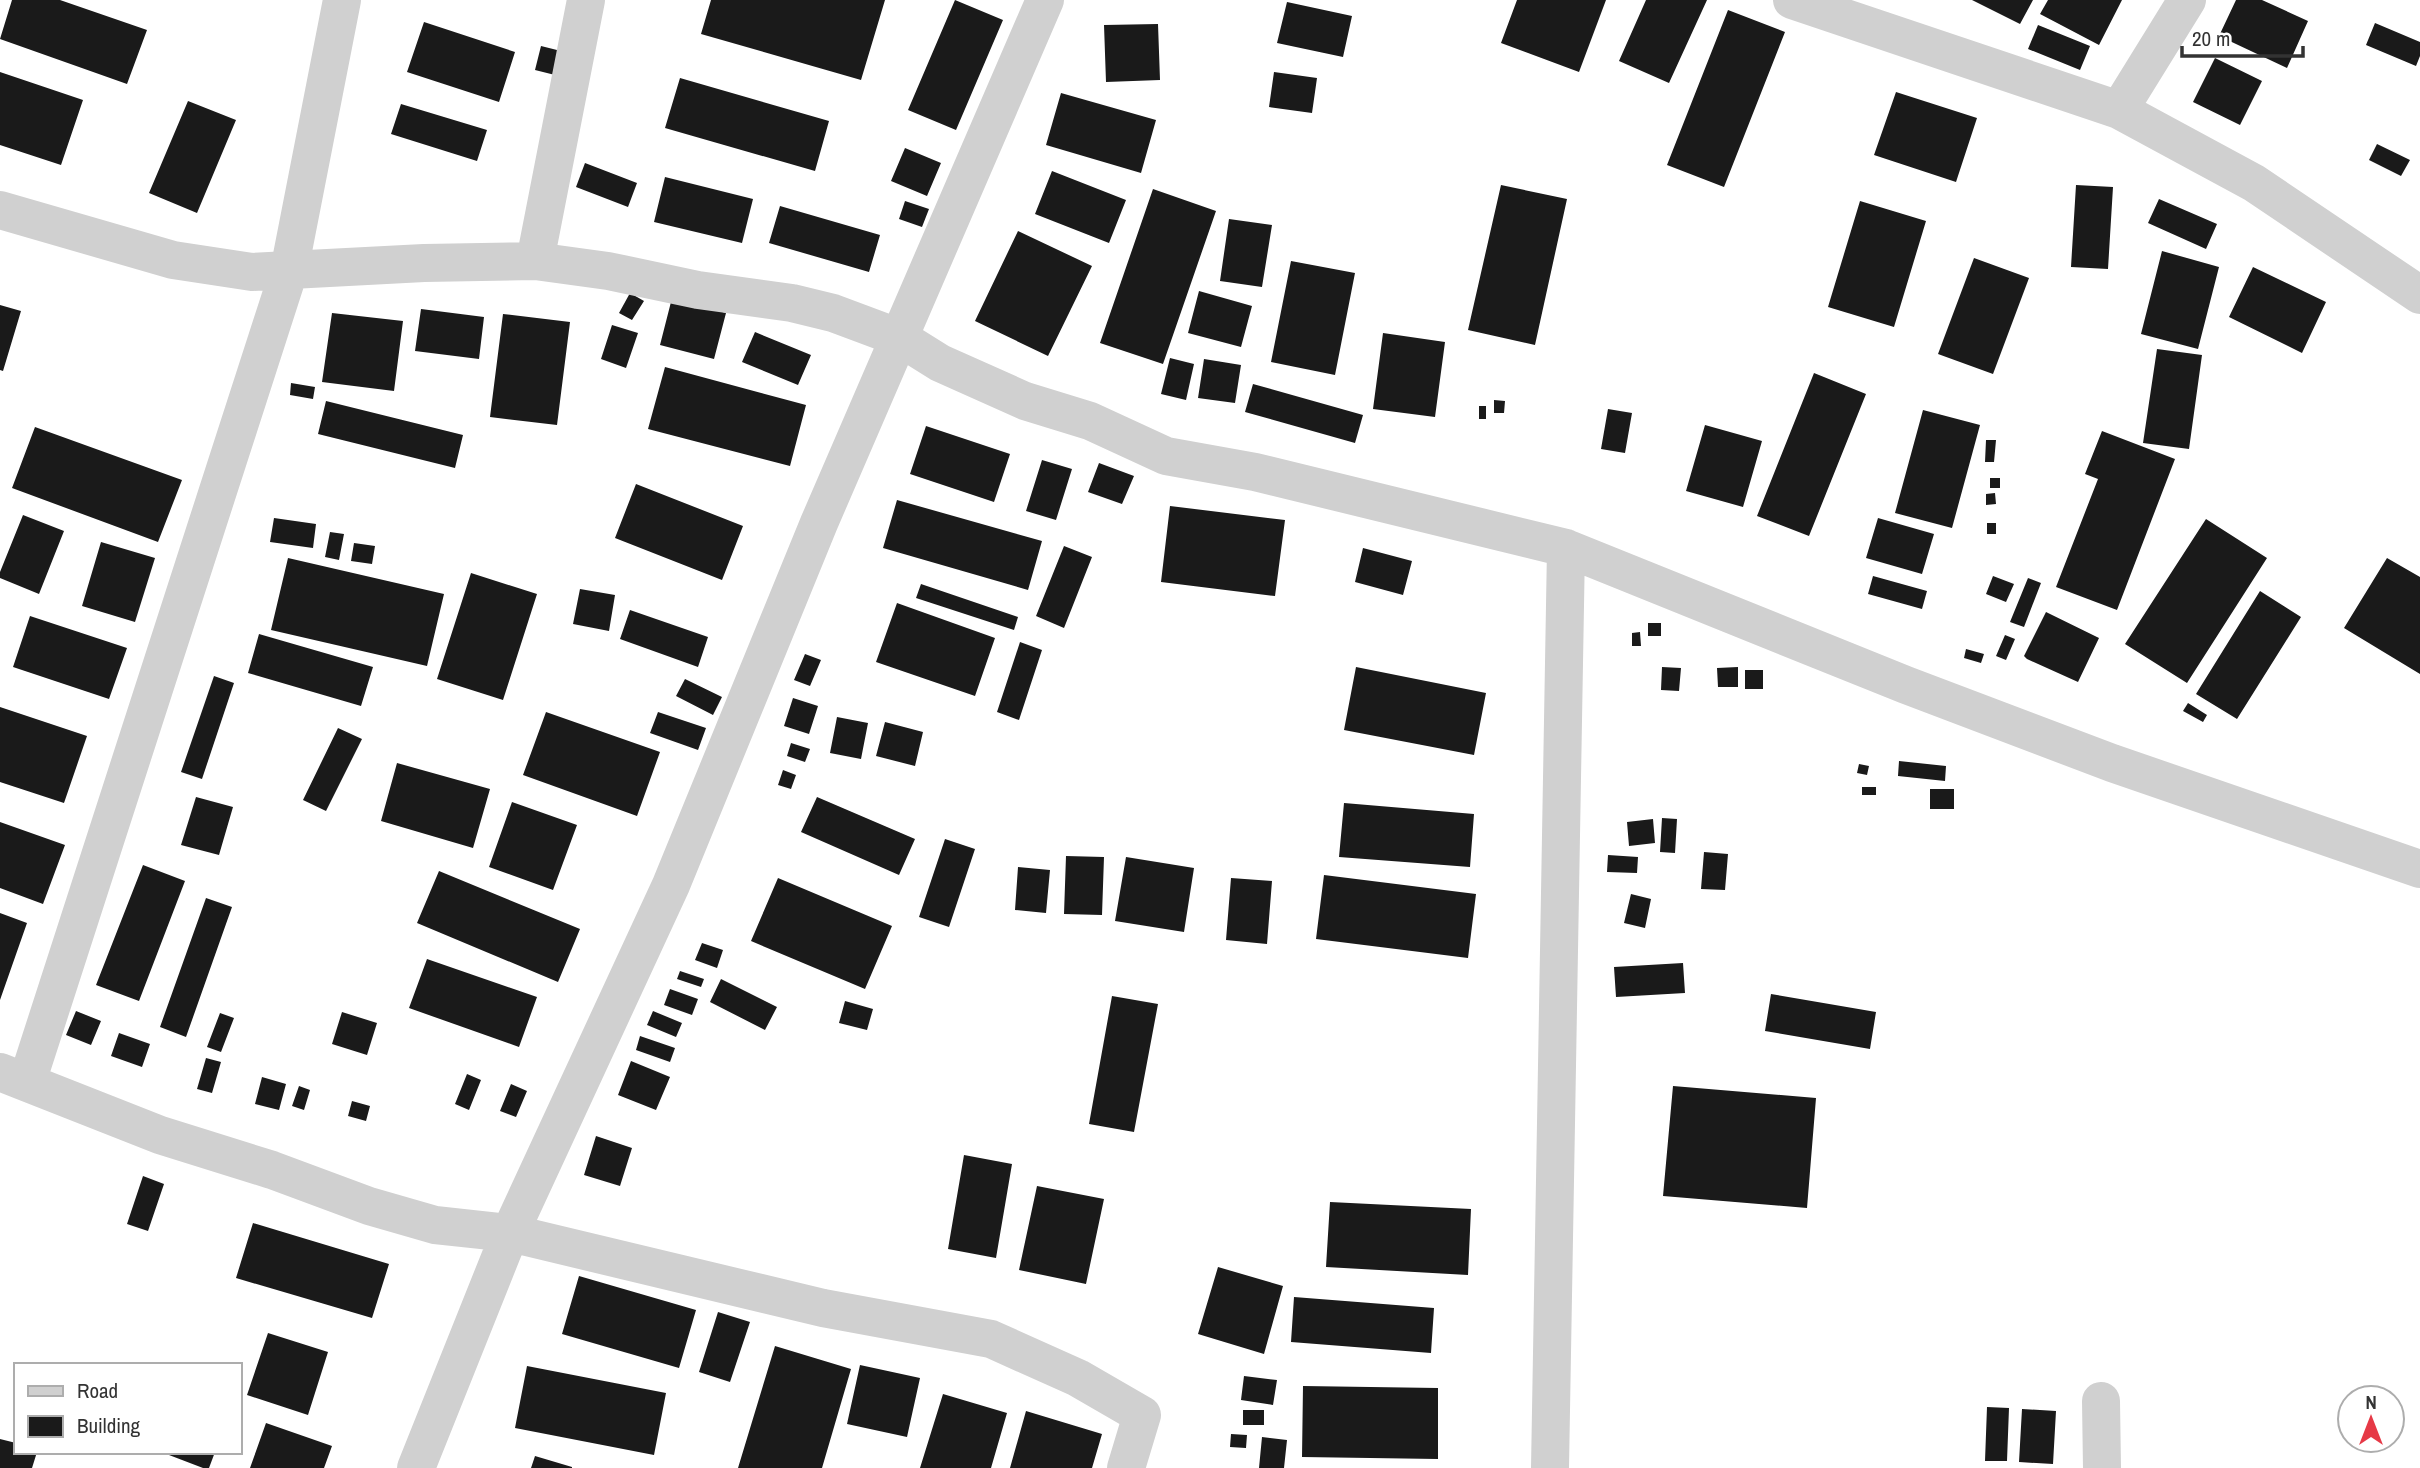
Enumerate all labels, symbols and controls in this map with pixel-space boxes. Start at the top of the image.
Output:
scale bar [2182,14,2303,58]
text: 20 m [2192,24,2230,53]
legend [14,1363,242,1454]
text: Road [77,1376,118,1405]
north arrow [2336,1384,2406,1454]
text: N [2365,1389,2377,1415]
text: Building [77,1411,141,1440]

